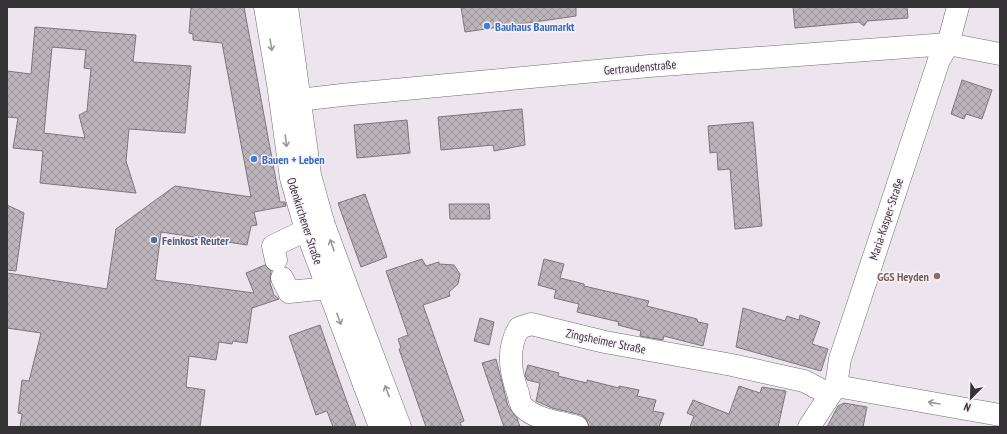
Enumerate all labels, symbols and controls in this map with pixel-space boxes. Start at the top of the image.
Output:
place label: Bauhaus Baumarkt [495,19,575,34]
marker: Bauhaus Baumarkt [482,21,492,31]
one-way arrow [267,39,275,52]
street label: Gertraudenstraße [603,56,677,78]
one-way arrow [282,134,290,147]
place label: Bauen + Leben [262,152,325,167]
marker: Bauen + Leben [249,154,259,164]
street label: Odenkirchener Straße [284,176,326,266]
street label: Maria-Kasper-Straße [866,176,906,262]
place label: Feinkost Reuter [162,233,229,248]
marker: Feinkost Reuter [149,235,159,245]
one-way arrow [327,240,335,252]
place label: GGS Heyden [877,269,929,284]
marker: GGS Heyden [932,271,942,281]
one-way arrow [336,312,344,324]
street label: Zingsheimer Straße [565,325,647,357]
north arrow [951,378,991,418]
one-way arrow [382,385,390,397]
one-way arrow [928,399,941,407]
text: N [962,400,973,415]

